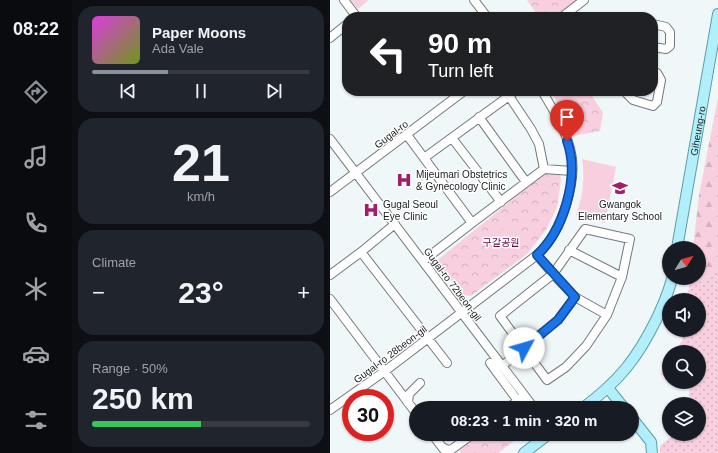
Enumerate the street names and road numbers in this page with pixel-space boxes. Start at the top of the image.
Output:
street label: Giheung-ro [688,105,708,156]
street label: Gugal-ro [372,118,410,150]
street label: Gugal-ro 72beon-gil [422,246,484,323]
street label: Gugal-ro 28beon-gil [352,323,429,385]

